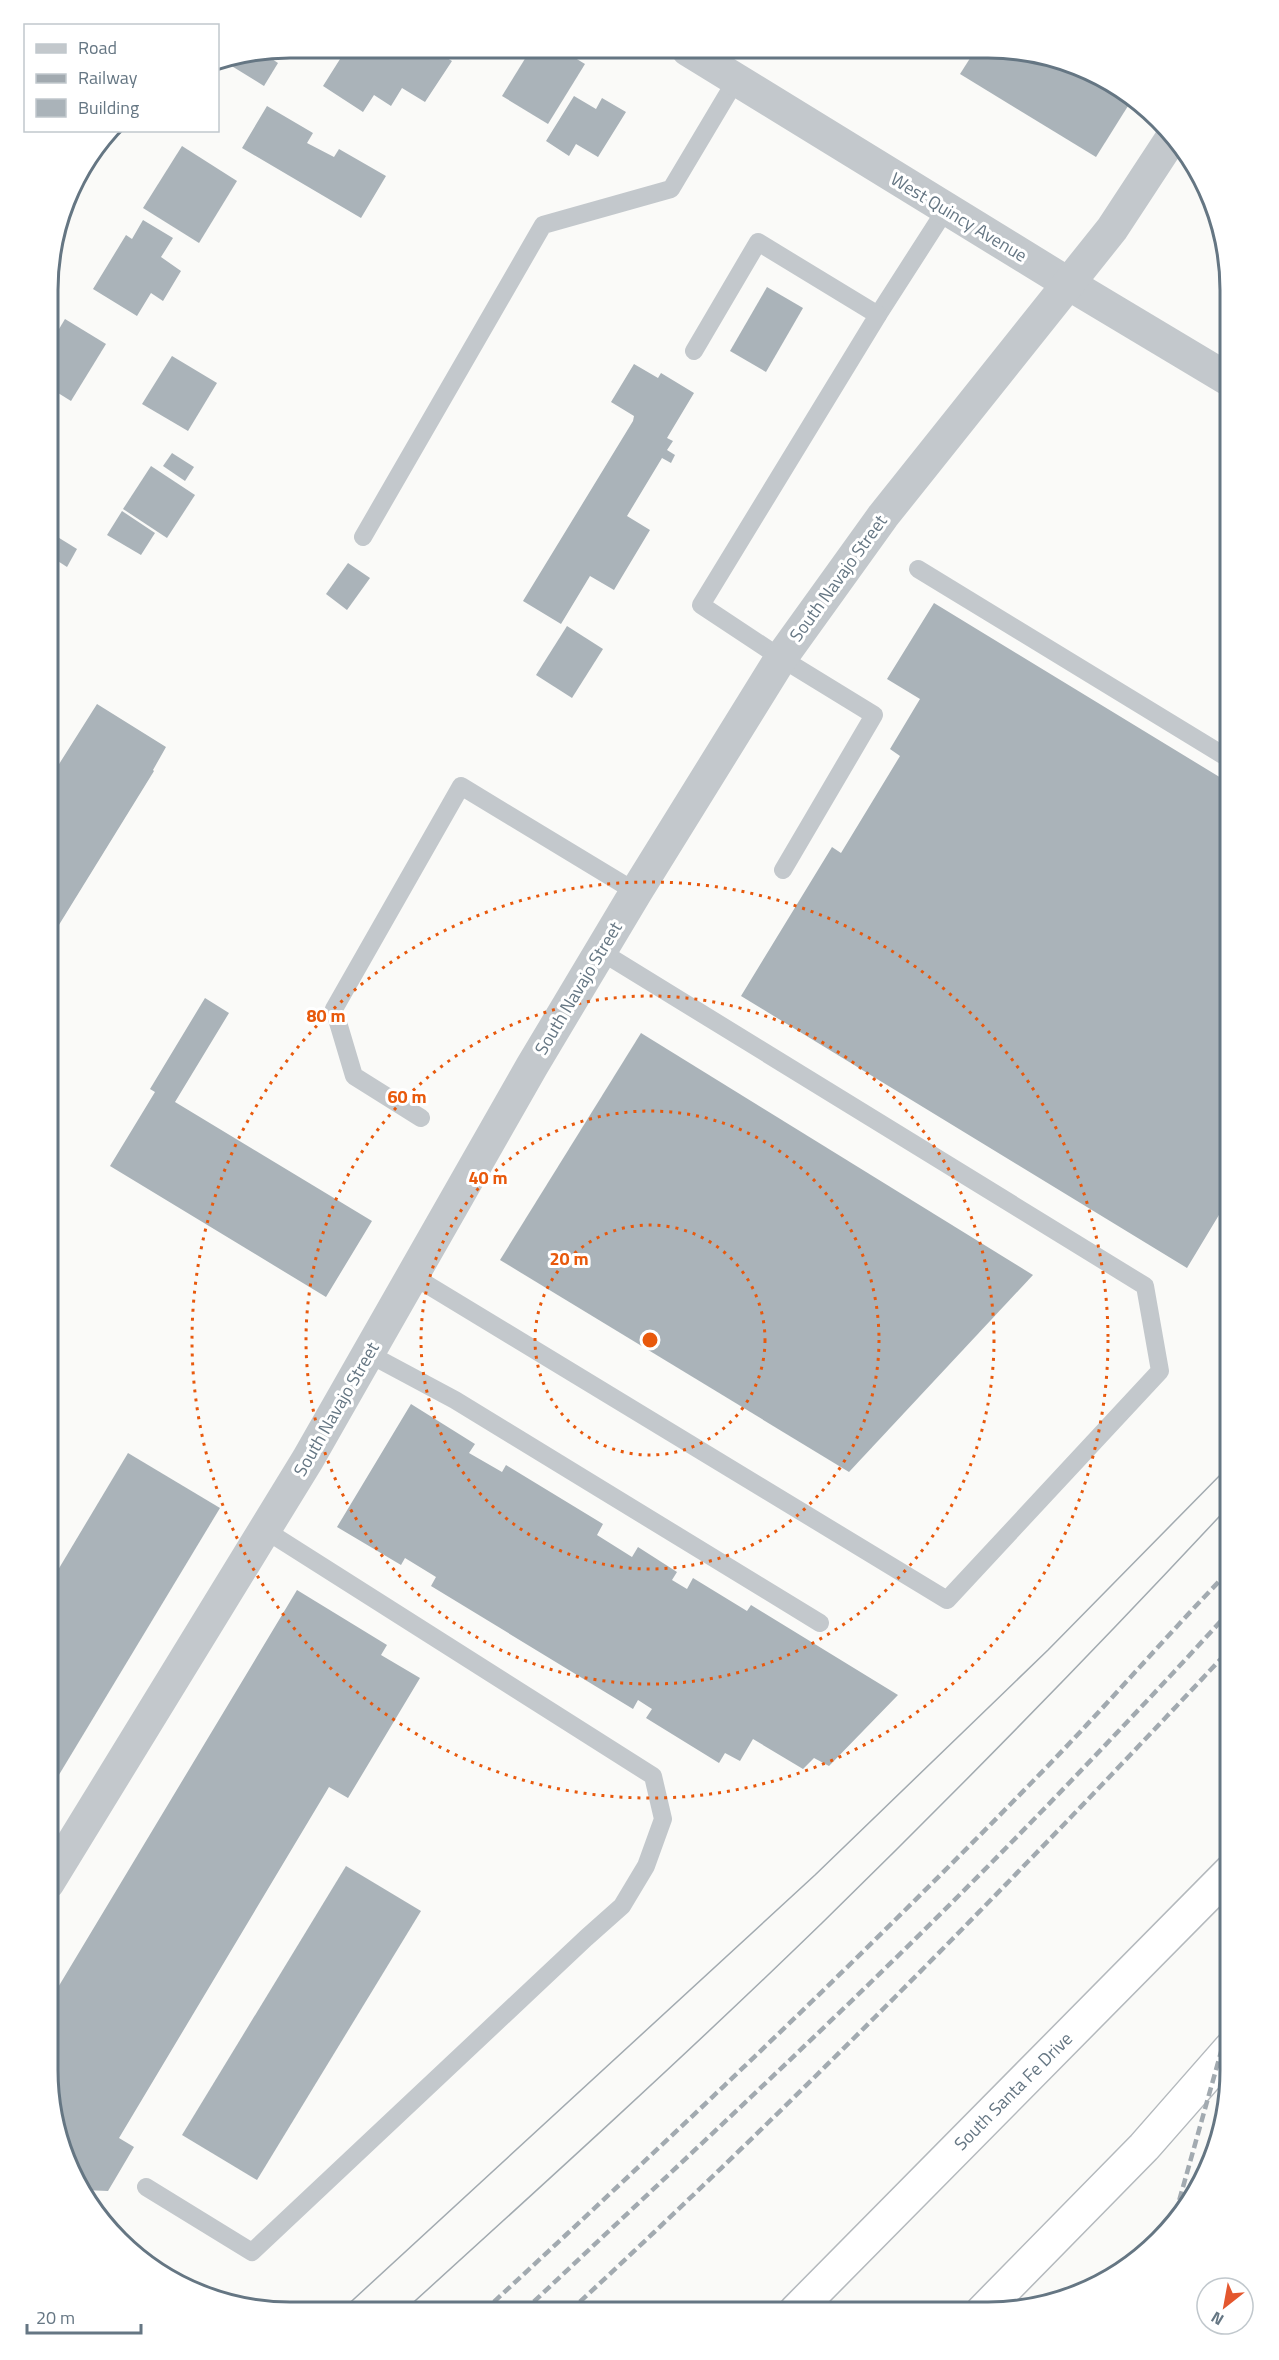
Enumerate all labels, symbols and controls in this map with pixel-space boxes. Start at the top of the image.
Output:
legend [24,24,219,132]
text: Road [78,34,117,61]
text: Railway [78,64,138,91]
text: Building [78,94,139,121]
street label: West Quincy Avenue [886,165,1032,269]
street label: South Navajo Street [783,508,894,647]
street label: South Navajo Street [527,916,629,1060]
text: 80 m [306,1002,346,1029]
text: 60 m [387,1083,427,1110]
text: 40 m [468,1164,508,1191]
text: 20 m [549,1245,589,1272]
centre of rings [640,1330,660,1350]
street label: South Navajo Street [287,1336,386,1481]
street label: South Santa Fe Drive [948,2026,1078,2156]
north arrow [1195,2276,1255,2336]
scale bar [27,2297,141,2335]
text: 20 m [36,2304,75,2331]
text: N [1206,2306,1228,2332]

